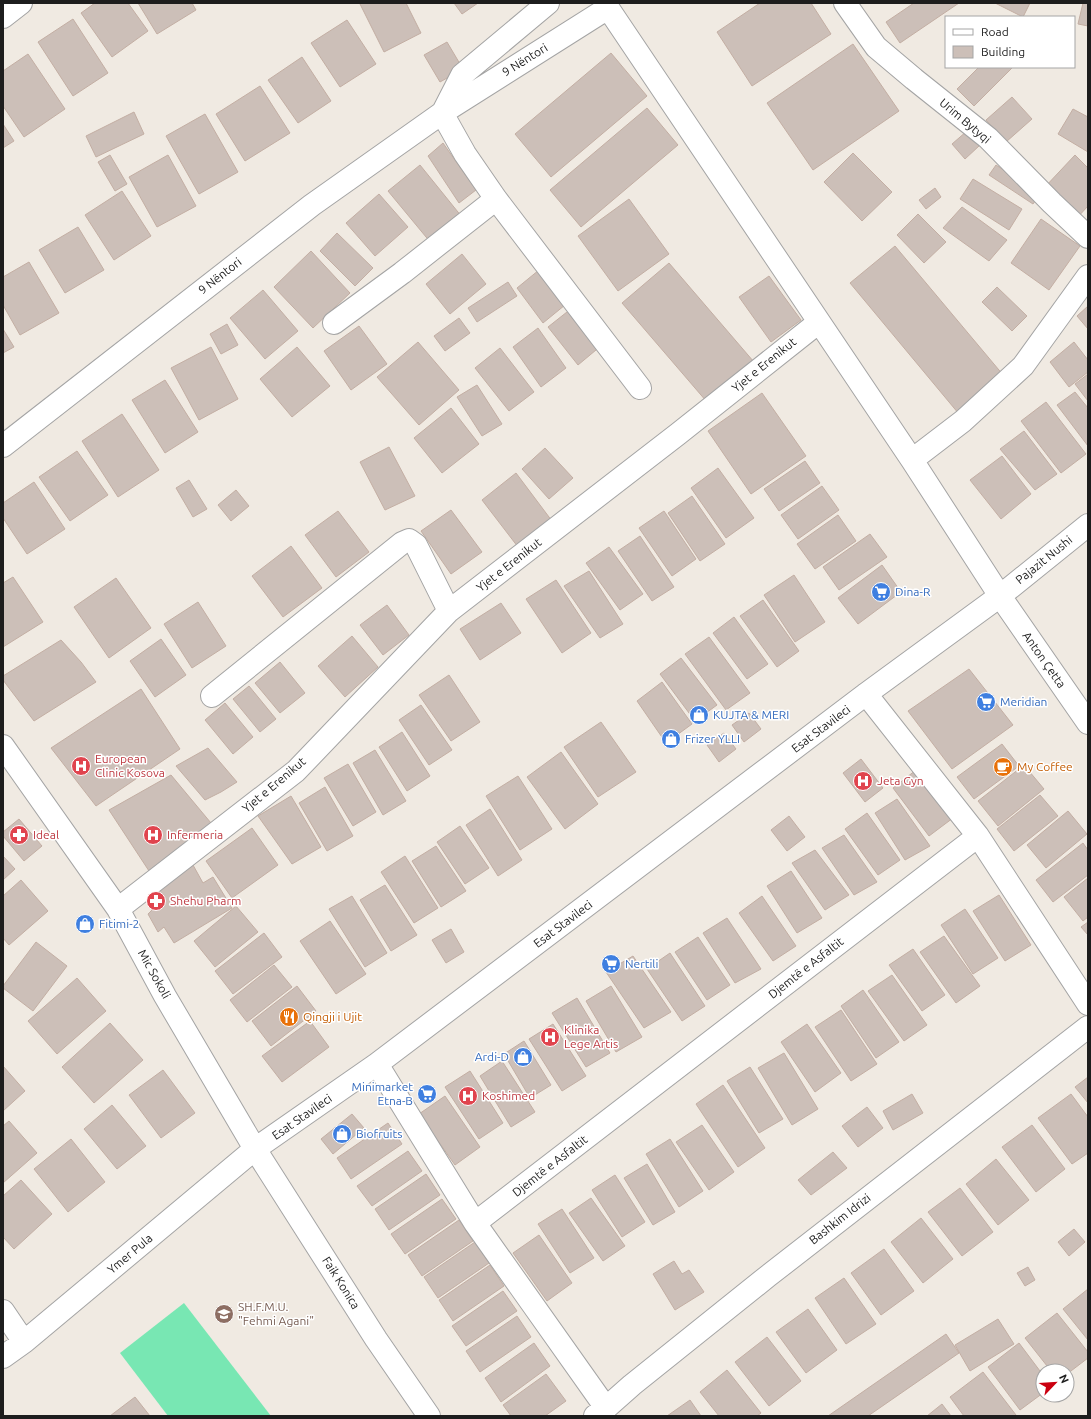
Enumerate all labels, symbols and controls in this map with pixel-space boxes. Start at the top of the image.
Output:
legend [945,16,1075,68]
text: Road [981,25,1009,38]
street label: 9 Nëntori [500,41,550,79]
text: Building [981,45,1025,58]
street label: Urim Bytyqi [937,96,994,146]
street label: 9 Nëntori [196,255,244,296]
street label: Yjet e Erenikut [729,335,799,394]
street label: Pajazit Nushi [1013,533,1075,586]
street label: Yjet e Erenikut [474,535,544,594]
supermarket icon: Dina-R [870,581,892,603]
place label: Dina-R [895,585,931,598]
street label: Anton Çetta [1020,629,1069,690]
supermarket icon: Meridian [975,691,997,713]
place label: Meridian [1000,695,1047,708]
street label: Esat Stavileci [789,702,853,755]
shop icon: KUJTA & MERI [688,704,710,726]
place label: KUJTA & MERI [713,708,789,721]
shop icon: Frizer YLLI [660,728,682,750]
place label: Frizer YLLI [685,732,740,745]
place label: European Clinic Kosova [95,752,165,779]
street label: Yjet e Erenikut [239,754,308,815]
hospital icon: European Clinic Kosova [70,755,92,777]
cafe icon: My Coffee [992,756,1014,778]
place label: My Coffee [1017,760,1073,773]
hospital icon: Jeta Gyn [852,770,874,792]
place label: Jeta Gyn [877,774,924,787]
pharmacy icon: Ideal [8,824,30,846]
hospital icon: Infermeria [142,824,164,846]
place label: Ideal [33,828,59,841]
place label: Infermeria [167,828,223,841]
pharmacy icon: Shehu Pharm [145,890,167,912]
place label: Shehu Pharm [170,894,241,907]
street label: Esat Stavileci [531,897,595,950]
shop icon: Fitimi-2 [74,913,96,935]
place label: Fitimi-2 [99,917,139,930]
street label: Djemtë e Asfaltit [766,934,846,1001]
street label: Mic Sokoli [136,947,173,1001]
supermarket icon: Nertili [600,953,622,975]
place label: Nertili [625,957,659,970]
restaurant icon: Qingji i Ujit [278,1006,300,1028]
place label: Qingji i Ujit [303,1010,362,1023]
place label: Klinika Lege Artis [564,1023,618,1050]
hospital icon: Klinika Lege Artis [539,1026,561,1048]
shop icon: Ardi-D [512,1046,534,1068]
place label: Ardi-D [475,1050,509,1063]
place label: Minimarket Etna-B [352,1080,413,1107]
supermarket icon: Minimarket Etna-B [416,1083,438,1105]
hospital icon: Koshimed [457,1085,479,1107]
place label: Koshimed [482,1089,535,1102]
street label: Esat Stavileci [269,1091,334,1142]
shop icon: Biofruits [331,1123,353,1145]
place label: Biofruits [356,1127,402,1140]
street label: Djemtë e Asfaltit [510,1132,590,1199]
street label: Bashkim Idrizi [807,1191,873,1246]
street label: Ymer Pula [105,1231,155,1276]
street label: Faik Konica [320,1254,363,1311]
place label: SH.F.M.U. "Fehmi Agani" [238,1300,314,1327]
school or university icon: SH.F.M.U. "Fehmi Agani" [213,1303,235,1325]
north arrow [1035,1363,1075,1403]
text: N [1057,1373,1071,1385]

